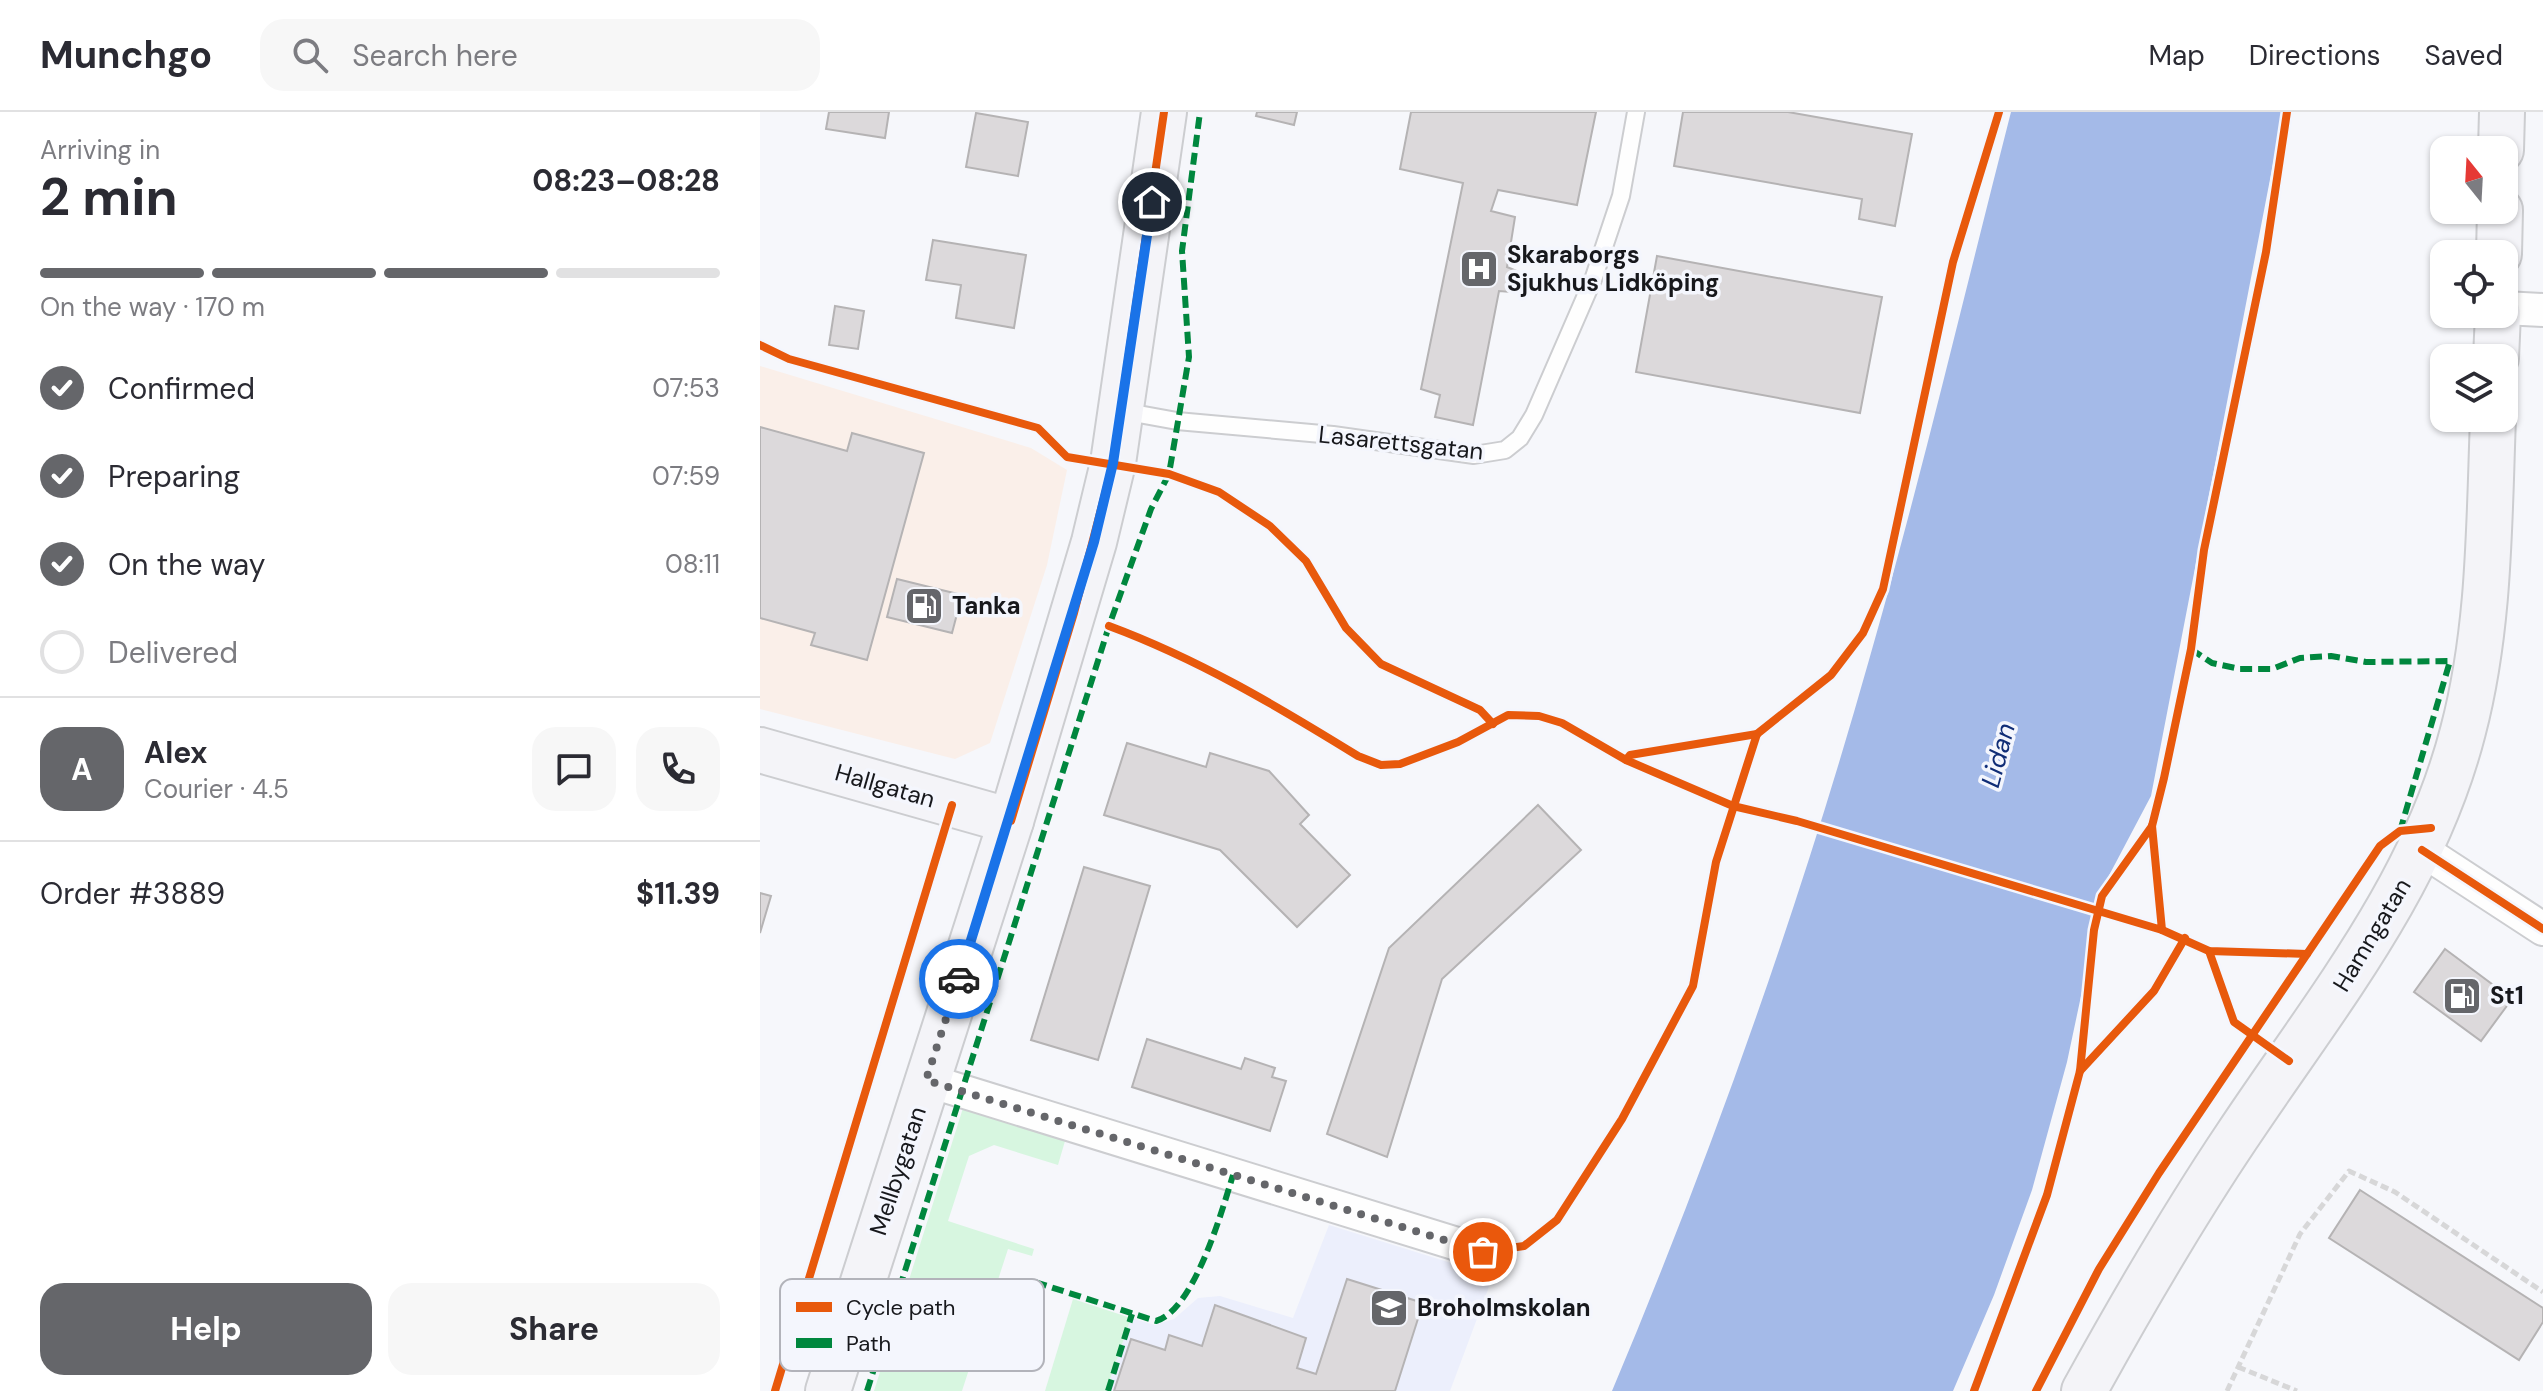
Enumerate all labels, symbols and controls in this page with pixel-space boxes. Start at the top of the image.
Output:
search box [260,19,820,91]
text: Munchgo [40,30,212,80]
icon: search [288,33,332,77]
text: Search here [352,36,518,75]
text: Map [2148,37,2205,74]
text: Directions [2249,37,2381,74]
text: Saved [2425,37,2503,74]
text: Arriving in [40,133,160,167]
north arrow [2430,136,2518,224]
map controls [2430,136,2518,432]
text: 08:23–08:28 [532,161,720,200]
text: 2 min [40,163,178,231]
pin [1118,168,1186,236]
icon: home [1130,180,1174,224]
place label: Skaraborgs Sjukhus Lidköping [1507,239,1719,298]
button: locate [2430,240,2518,328]
hospital icon: Skaraborgs Sjukhus Lidköping [1458,248,1500,290]
text: On the way · 170 m [40,290,265,324]
button: layers [2430,344,2518,432]
icon: check [40,366,84,410]
text: Confirmed [108,369,255,408]
text: 07:53 [652,371,720,405]
street label: Lasarettsgatan [1317,418,1485,467]
icon: check [40,454,84,498]
text: Preparing [108,457,240,496]
text: 07:59 [652,459,720,493]
icon: check [40,542,84,586]
text: On the way [108,545,265,584]
text: 08:11 [665,547,720,581]
fuel station icon: Tanka [903,585,945,627]
place label: Tanka [952,590,1021,621]
text: Delivered [108,633,238,672]
water label: Lidan [1973,719,2023,791]
button: chat [532,727,616,811]
button: phone [636,727,720,811]
text: Alex [144,733,207,772]
text: A [71,750,93,789]
street label: Hallgatan [832,756,939,815]
text: Courier · 4.5 [144,772,289,806]
street label: Hamngatan [2326,872,2418,997]
text: Order #3889 [40,874,225,913]
text: $11.39 [636,874,720,913]
courier [919,939,999,1019]
icon: car [937,957,981,1001]
fuel station icon: St1 [2441,975,2483,1017]
place label: St1 [2490,980,2524,1011]
street label: Mellbygatan [862,1103,933,1239]
pin [1449,1218,1517,1286]
icon: bag [1461,1230,1505,1274]
legend [780,1279,1044,1371]
button: Help [40,1283,372,1375]
button: Share [388,1283,720,1375]
school or university icon: Broholmskolan [1368,1287,1410,1329]
place label: Broholmskolan [1417,1292,1591,1323]
text: Cycle path [846,1293,956,1322]
text: Path [846,1329,891,1358]

